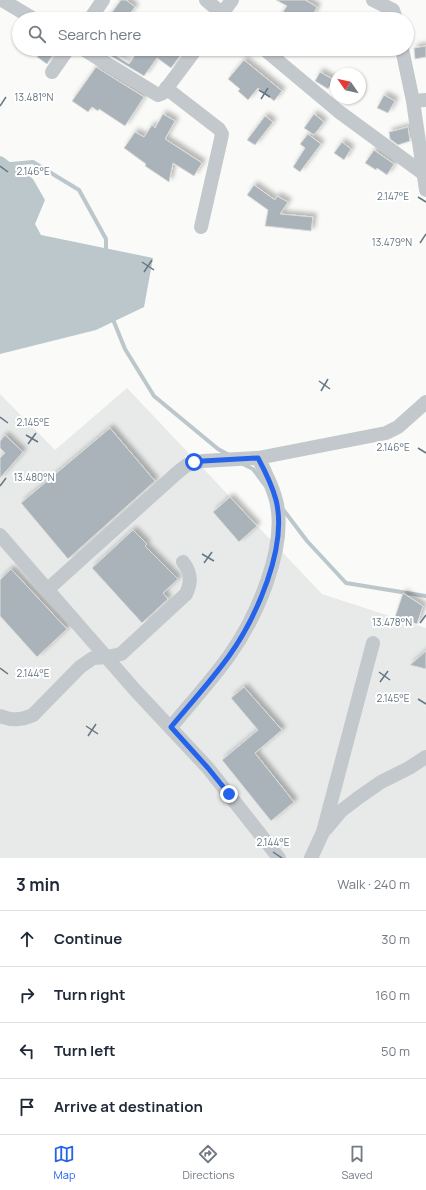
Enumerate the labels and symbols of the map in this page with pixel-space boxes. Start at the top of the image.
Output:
north arrow [330,68,366,104]
text: 13.481°N [15,90,54,104]
text: 2.146°E [16,164,50,178]
text: 2.147°E [377,189,409,203]
text: 13.479°N [372,235,412,249]
text: 2.145°E [17,415,50,429]
text: 2.146°E [376,440,410,454]
route start [185,453,203,471]
text: 13.480°N [13,470,55,484]
text: 13.478°N [372,615,412,629]
text: 2.144°E [16,666,50,680]
text: 2.145°E [377,691,410,705]
route end [220,785,238,803]
text: 2.144°E [256,835,290,849]

